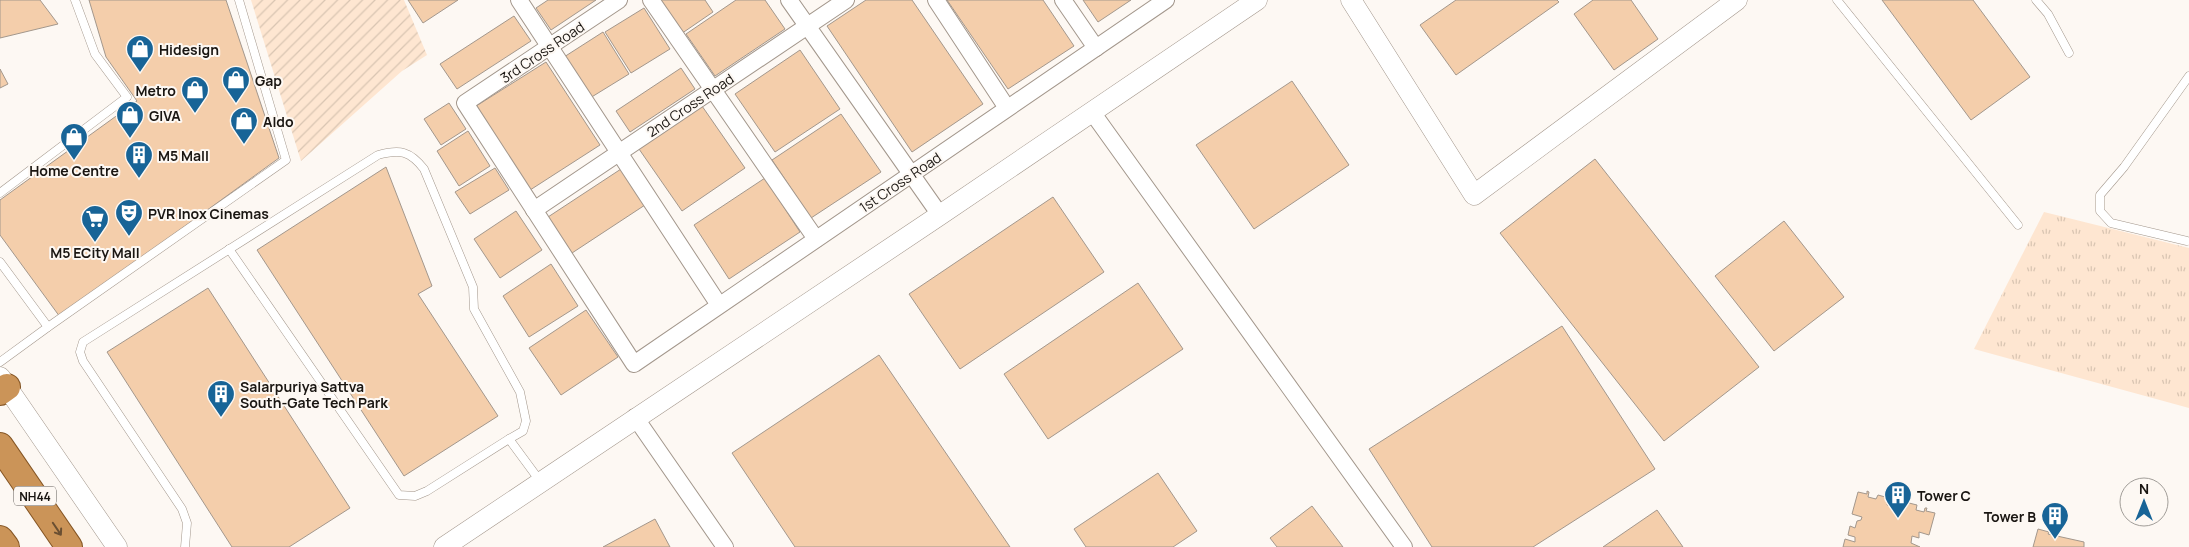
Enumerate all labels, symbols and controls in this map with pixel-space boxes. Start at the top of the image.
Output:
street label: 3rd Cross Road [496,17,588,87]
shop icon: Hidesign [125,34,155,73]
place label: Hidesign [159,40,219,59]
shop icon: Gap [221,65,251,104]
street label: 2nd Cross Road [643,69,737,141]
place label: Gap [255,71,282,90]
shop icon: Metro [180,75,210,114]
place label: Metro [135,81,176,100]
shop icon: GIVA [115,100,145,139]
place label: GIVA [149,106,181,125]
shop icon: Aldo [229,106,259,145]
place label: Aldo [263,112,294,131]
shop icon: Home Centre [59,122,89,161]
building icon: M5 Mall [124,140,154,179]
place label: M5 Mall [158,146,209,165]
street label: 1st Cross Road [855,148,945,216]
place label: Home Centre [29,161,119,180]
theatre icon: PVR Inox Cinemas [114,198,144,237]
supermarket icon: M5 ECity Mall [80,204,110,243]
place label: PVR Inox Cinemas [148,204,269,223]
place label: M5 ECity Mall [50,243,140,262]
place label: Salarpuriya Sattva South-Gate Tech Park [240,377,388,412]
building icon: Salarpuriya Sattva South-Gate Tech Park [206,379,236,418]
north arrow [2119,477,2169,527]
text: N [2139,479,2149,498]
building icon: Tower C [1883,480,1913,519]
road number: NH44 [14,486,56,506]
place label: Tower C [1917,486,1971,505]
building icon: Tower B [2040,501,2070,540]
place label: Tower B [1984,507,2036,526]
one-way arrow [52,522,62,536]

